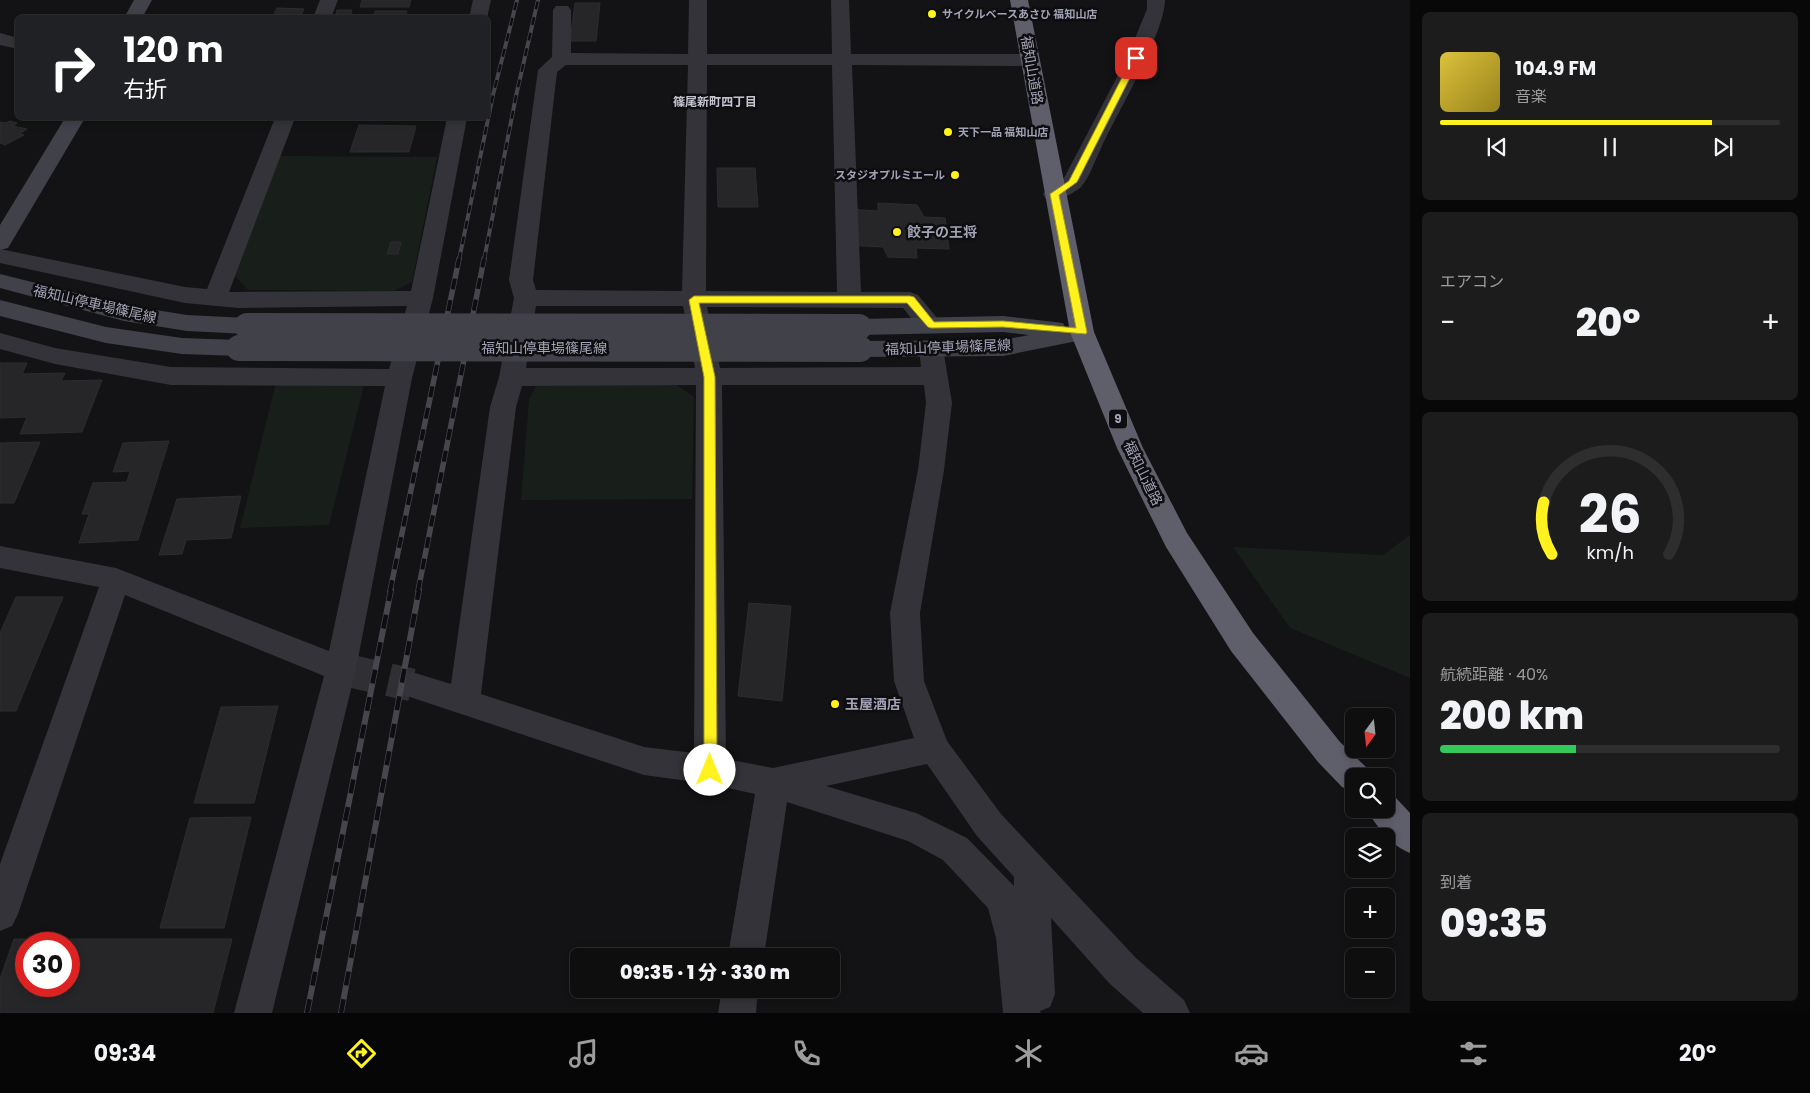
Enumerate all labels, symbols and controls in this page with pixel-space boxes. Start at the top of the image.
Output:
place label: サイクルベースあさひ 福知山店 [942,6,1097,22]
marker: サイクルベースあさひ 福知山店 [926,8,938,20]
text: 120 m [123,25,223,74]
street label: 福知山道路 [1016,34,1048,106]
icon: right [40,35,105,100]
pin [1115,37,1157,79]
icon: arrive [1122,44,1150,72]
text: 104.9 FM [1515,55,1596,82]
text: 右折 [123,74,167,105]
text: 音楽 [1515,85,1547,108]
district label: 篠尾新町四丁目 [673,93,757,110]
place label: 天下一品 福知山店 [958,124,1048,140]
marker: 天下一品 福知山店 [942,126,954,138]
icon: previous [1483,133,1511,161]
icon: pause [1596,133,1624,161]
icon: next [1709,133,1737,161]
place label: スタジオプルミエール [835,167,945,183]
marker: スタジオプルミエール [949,169,961,181]
place label: 餃子の王将 [907,222,977,242]
marker: 餃子の王将 [891,226,903,238]
text: エアコン [1440,270,1504,293]
street label: 福知山停車場篠尾線 [31,280,159,328]
text: 20° [1576,296,1641,349]
text: − [1440,303,1455,342]
text: + [1761,303,1780,342]
street label: 福知山停車場篠尾線 [885,335,1011,359]
street label: 福知山停車場篠尾線 [481,338,607,358]
road number: 9 [1109,409,1127,428]
street label: 福知山道路 [1119,437,1167,509]
text: 26 [1579,478,1641,551]
text: km/h [1586,540,1634,565]
text: 航続距離 · 40% [1440,663,1548,686]
text: 200 km [1440,689,1584,742]
place label: 玉屋酒店 [845,694,901,714]
marker: 玉屋酒店 [829,698,841,710]
north arrow [1345,708,1395,758]
map controls [1345,708,1395,998]
position arrow [683,743,735,795]
button: search [1345,768,1395,818]
button: layers [1345,828,1395,878]
text: 到着 [1440,871,1472,894]
button: + [1345,888,1395,938]
text: 09:35 [1440,897,1548,950]
speed limit sign: 30 [15,932,80,997]
button: − [1345,948,1395,998]
text: 09:35 · 1 分 · 330 m [620,959,790,986]
icon: directions [344,1036,379,1071]
icon: music [566,1036,601,1071]
icon: phone [789,1036,824,1071]
icon: climate [1011,1036,1046,1071]
icon: car [1234,1036,1269,1071]
icon: filters [1456,1036,1491,1071]
text: 09:34 [94,1038,156,1069]
text: 20° [1679,1038,1716,1069]

